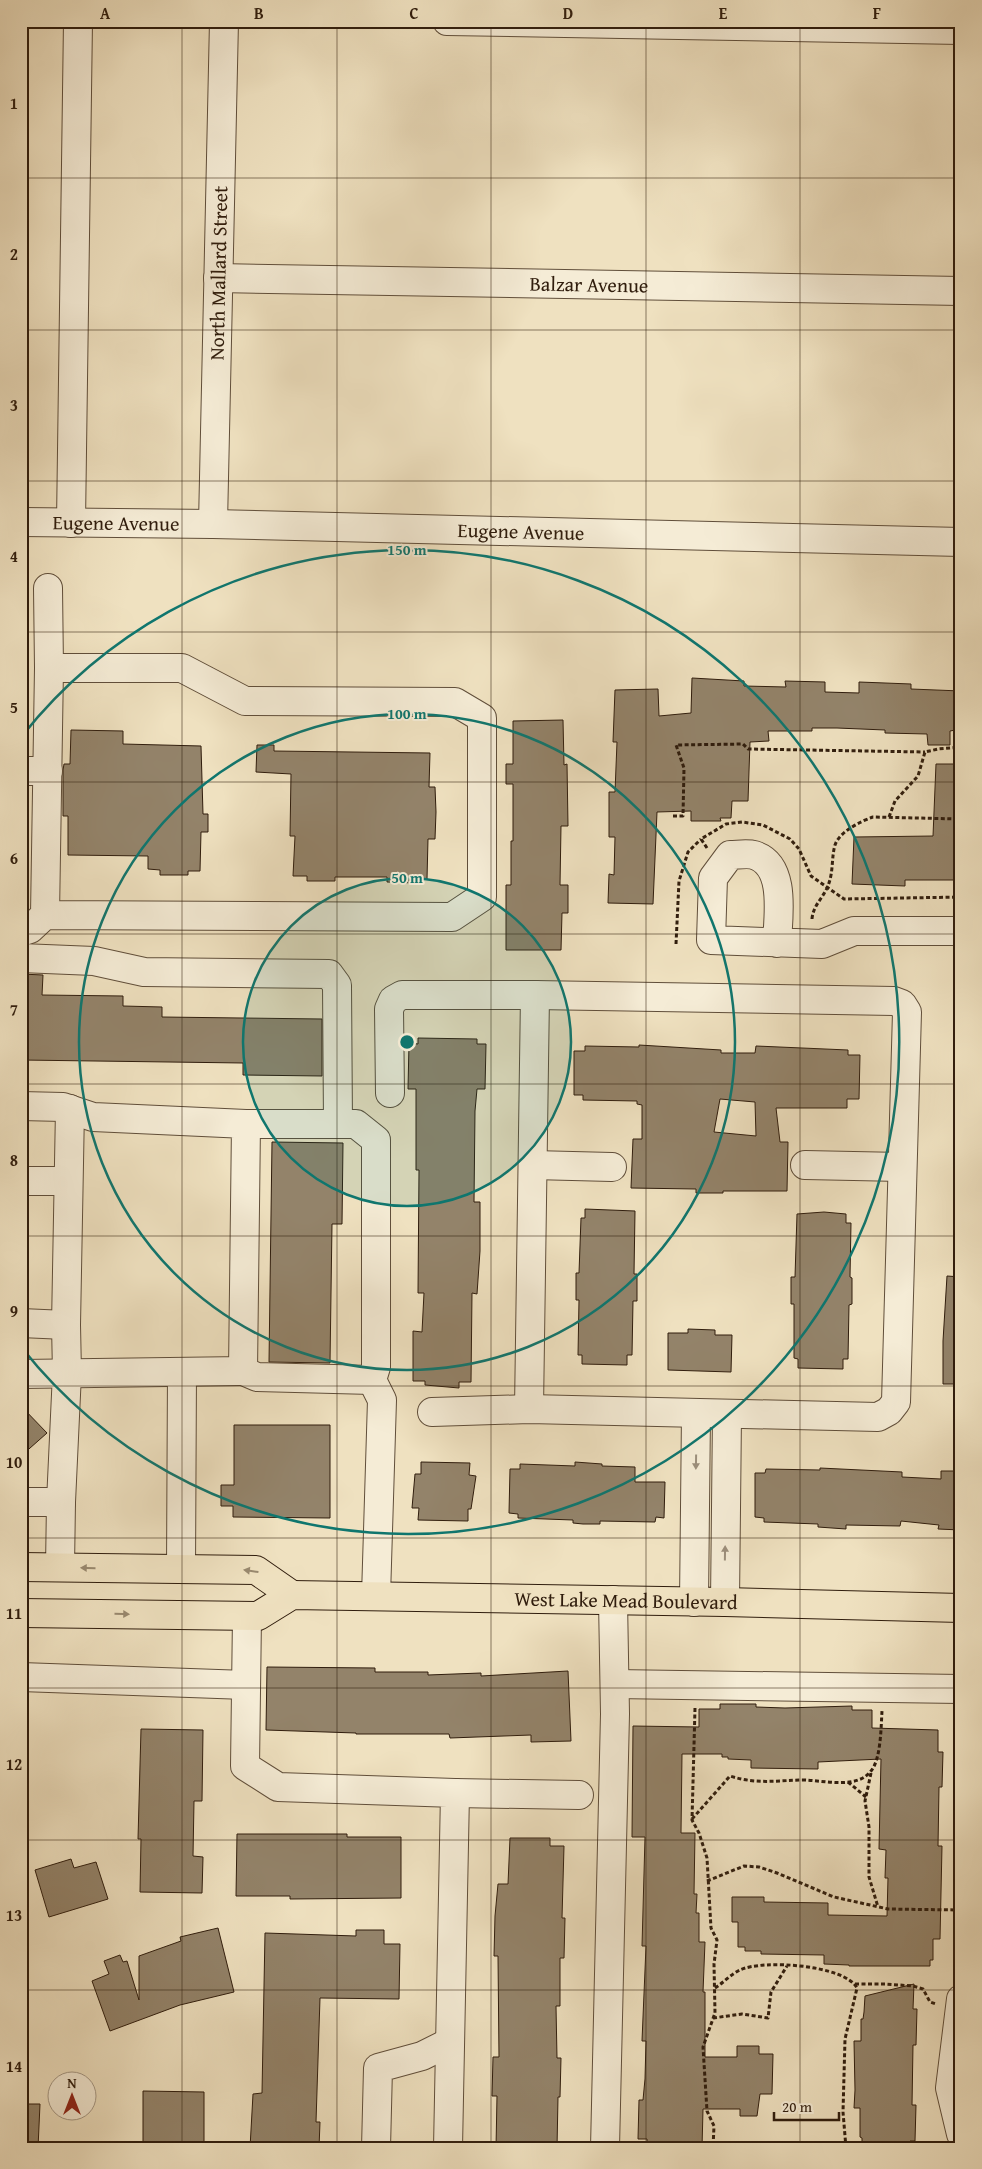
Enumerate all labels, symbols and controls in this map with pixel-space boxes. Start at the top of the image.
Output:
text: A [100,1,111,25]
text: B [254,1,264,25]
text: C [409,1,419,25]
text: D [563,1,573,25]
text: E [719,1,728,25]
text: F [873,1,881,25]
text: 1 [10,91,18,115]
street label: North Mallard Street [202,185,234,361]
text: 2 [10,242,18,266]
street label: Balzar Avenue [529,268,649,300]
text: 3 [10,393,18,417]
street label: Eugene Avenue [52,507,180,538]
street label: Eugene Avenue [457,515,585,547]
text: 150 m [387,539,427,560]
text: 4 [10,544,18,568]
text: 5 [10,695,18,719]
text: 100 m [387,703,427,724]
text: 6 [10,846,18,870]
text: 50 m [391,867,423,888]
text: 7 [10,997,18,1021]
centre of rings [398,1033,416,1051]
text: 8 [10,1148,18,1172]
text: 9 [10,1299,18,1323]
text: 10 [6,1450,22,1474]
one-way arrow [692,1454,700,1470]
one-way arrow [721,1545,729,1561]
one-way arrow [80,1563,96,1571]
one-way arrow [242,1567,258,1575]
street label: West Lake Mead Boulevard [514,1584,738,1616]
text: 11 [6,1601,22,1625]
one-way arrow [115,1610,131,1618]
text: 12 [6,1752,22,1776]
text: 13 [6,1903,22,1927]
text: 14 [6,2054,22,2078]
north arrow [48,2072,98,2122]
text: N [67,2073,77,2093]
scale bar [774,2089,840,2121]
text: 20 m [782,2096,813,2117]

